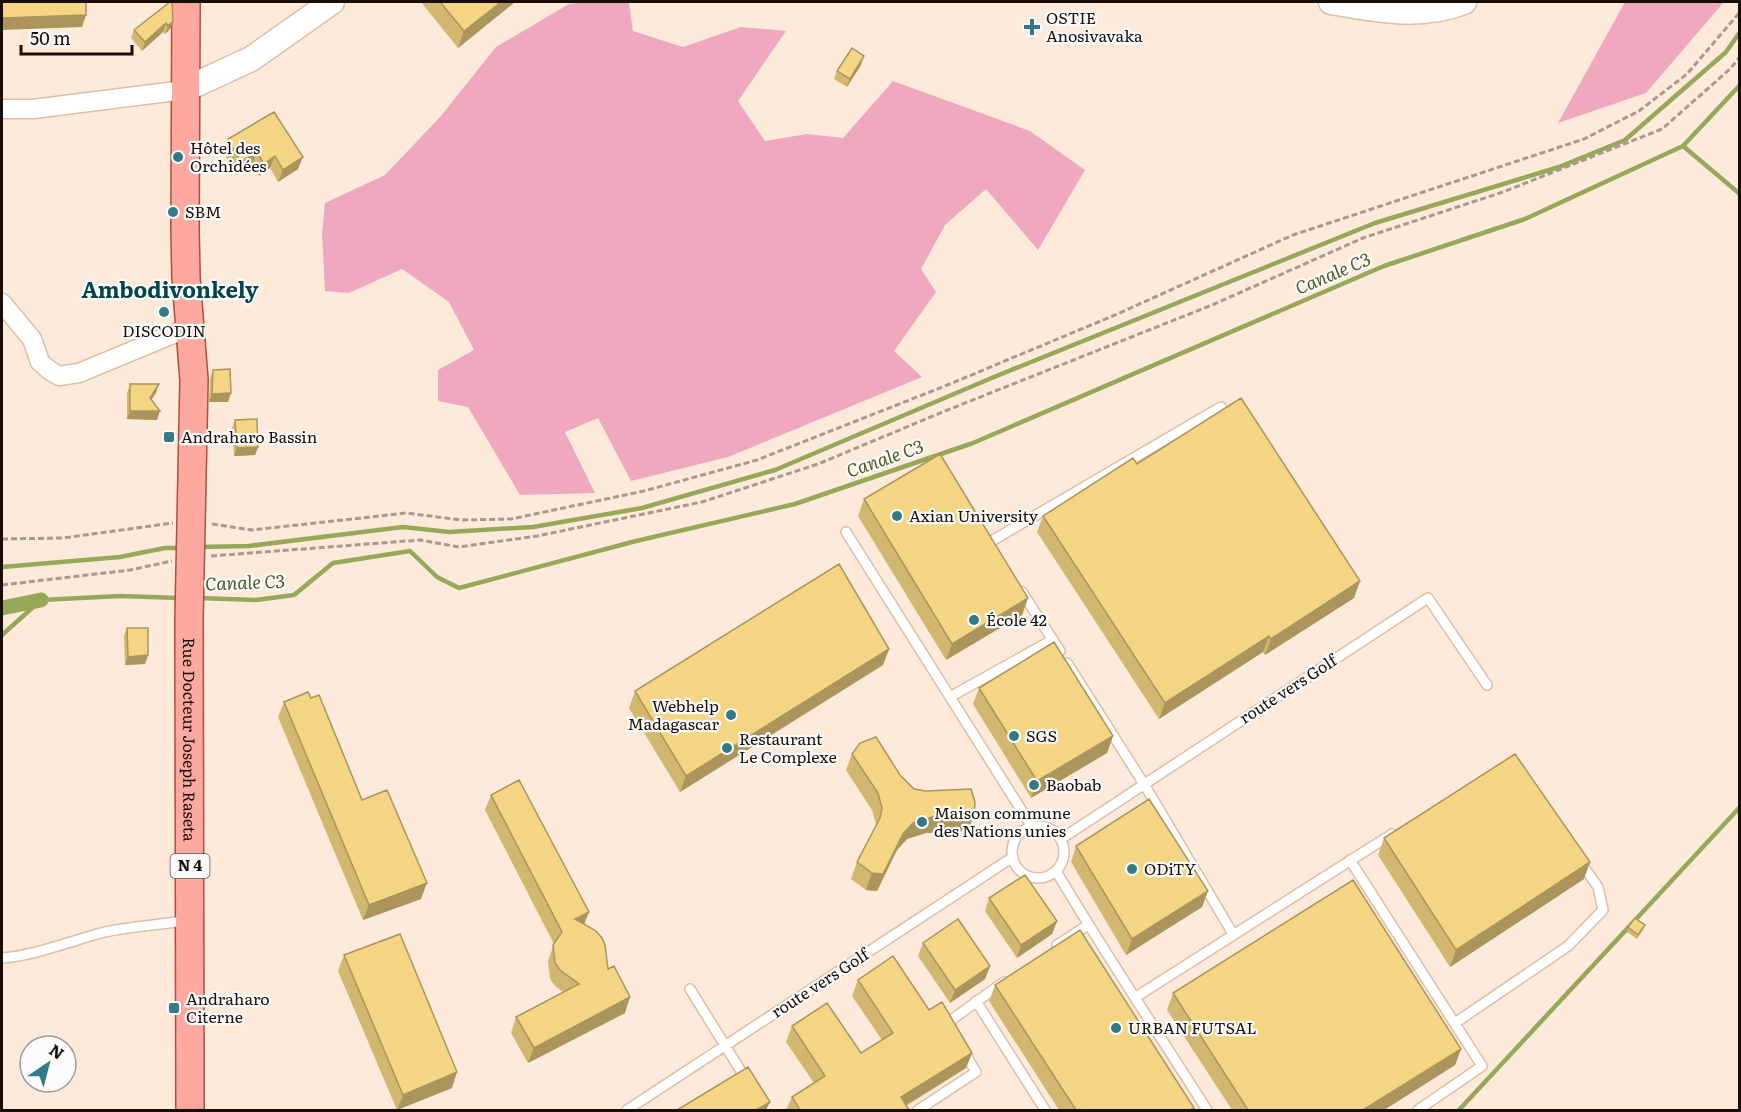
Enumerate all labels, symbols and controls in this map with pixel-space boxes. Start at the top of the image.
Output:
place label: OSTIE Anosivavaka [1046,5,1143,47]
scale bar [21,18,132,56]
marker: OSTIE Anosivavaka [1023,18,1041,36]
text: 50 m [30,24,71,51]
place label: Hôtel des Orchidées [190,135,267,177]
marker: Hôtel des Orchidées [171,150,185,164]
place label: SBM [185,199,221,223]
marker: SBM [166,205,180,219]
water label: Canale C3 [1290,245,1374,301]
district label: Ambodivonkely [81,272,259,305]
marker: DISCODIN [157,305,171,319]
place label: DISCODIN [122,318,206,342]
place label: Andraharo Bassin [181,424,318,448]
marker: Andraharo Bassin [162,430,176,444]
water label: Canale C3 [842,432,927,483]
place label: Axian University [909,503,1039,527]
marker: Axian University [890,509,904,523]
water label: Canale C3 [205,567,285,596]
place label: École 42 [986,607,1047,631]
marker: École 42 [967,613,981,627]
street label: Rue Docteur Joseph Raseta [178,638,202,842]
street label: route vers Golf [1234,647,1343,729]
place label: Webhelp Madagascar [628,693,719,735]
marker: Webhelp Madagascar [724,708,738,722]
place label: SGS [1026,723,1057,747]
place label: Restaurant Le Complexe [739,726,837,768]
marker: SGS [1007,729,1021,743]
marker: Restaurant Le Complexe [720,741,734,755]
place label: Baobab [1046,772,1102,796]
marker: Baobab [1027,778,1041,792]
place label: Maison commune des Nations unies [934,800,1070,842]
marker: Maison commune des Nations unies [915,815,929,829]
road number: N 4 [170,854,210,878]
place label: ODiTY [1144,856,1197,880]
marker: ODiTY [1125,862,1139,876]
street label: route vers Golf [766,941,875,1023]
place label: Andraharo Citerne [186,986,270,1028]
marker: Andraharo Citerne [167,1001,181,1015]
place label: URBAN FUTSAL [1128,1015,1257,1039]
marker: URBAN FUTSAL [1109,1021,1123,1035]
north arrow [18,1034,78,1094]
text: N [45,1037,70,1065]

